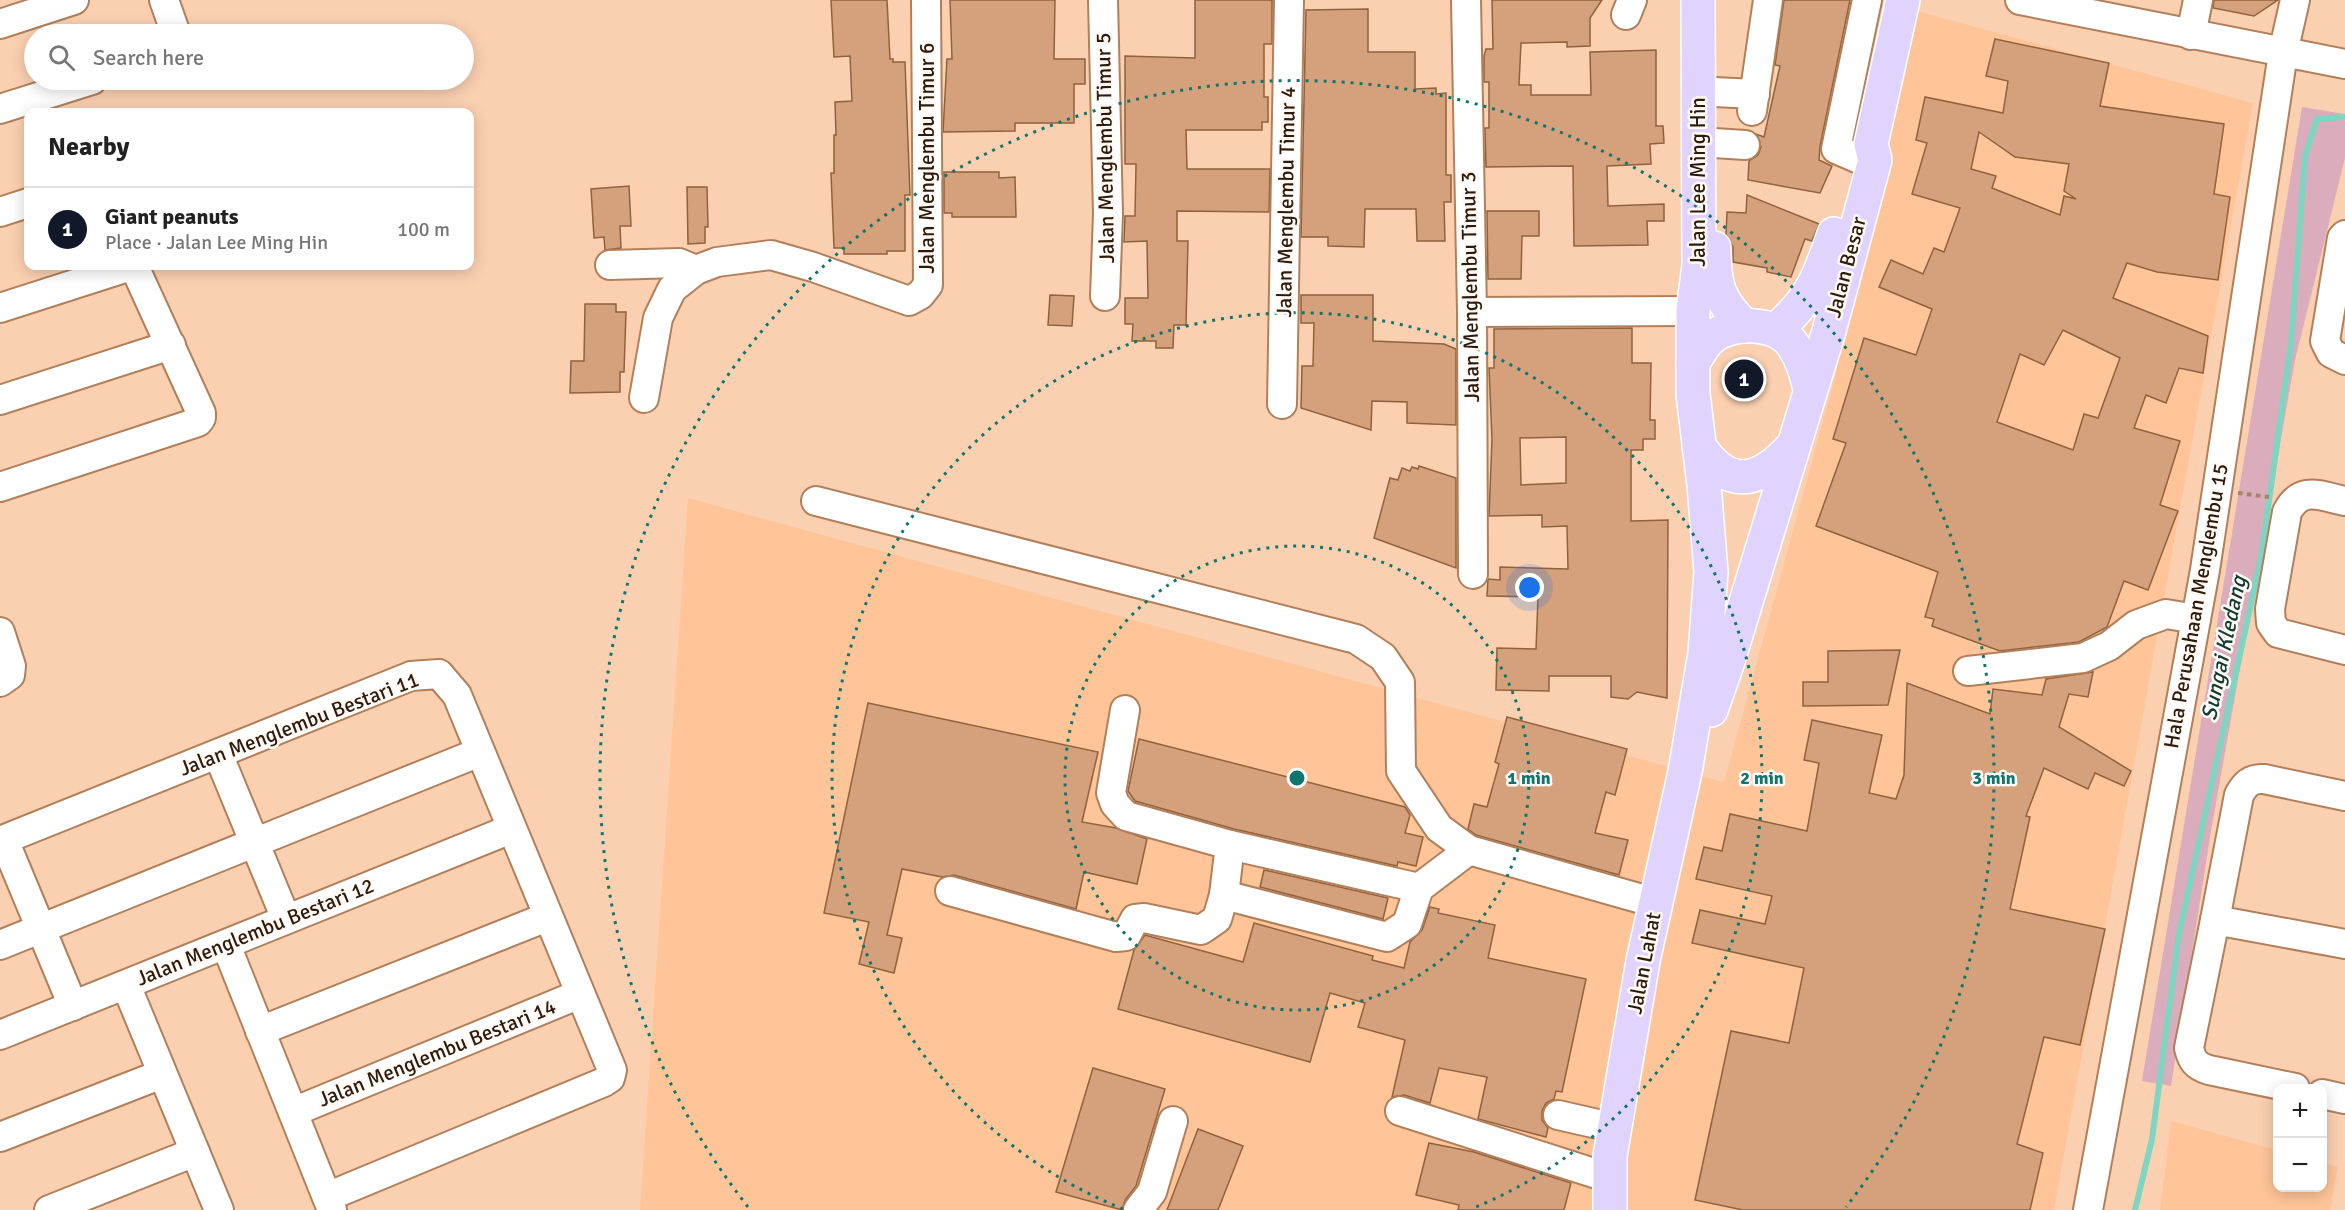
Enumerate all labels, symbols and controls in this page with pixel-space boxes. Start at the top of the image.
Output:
search box [24,24,474,90]
street label: Jalan Menglembu Timur 5 [1090,32,1120,264]
icon: search [45,41,78,74]
street label: Jalan Menglembu Timur 6 [914,43,940,273]
text: Search here [93,44,204,71]
street label: Jalan Menglembu Timur 4 [1271,86,1301,318]
street label: Jalan Lee Ming Hin [1685,97,1711,267]
text: Nearby [48,131,129,163]
street label: Jalan Menglembu Timur 3 [1455,171,1485,403]
text: Giant peanuts [105,203,239,230]
street label: Jalan Besar [1820,214,1872,320]
text: 1 [62,217,73,242]
text: 100 m [397,217,450,242]
text: Place · Jalan Lee Ming Hin [105,230,328,255]
pin: 1 [1724,356,1764,401]
street label: Hala Perusahaan Menglembu 15 [2158,461,2234,751]
water label: Sungai Kledang [2195,571,2252,723]
your location [1515,573,1544,602]
street label: Jalan Menglembu Bestari 11 [176,666,422,782]
text: 1 min [1507,767,1551,789]
text: 2 min [1740,767,1784,789]
text: 3 min [1972,767,2016,789]
centre of rings [1287,768,1307,788]
street label: Jalan Menglembu Bestari 12 [132,872,378,992]
street label: Jalan Lahat [1621,910,1667,1016]
street label: Jalan Menglembu Bestari 14 [314,993,560,1113]
map controls [2273,1084,2327,1192]
button: + [2273,1084,2327,1138]
button: − [2273,1138,2327,1192]

